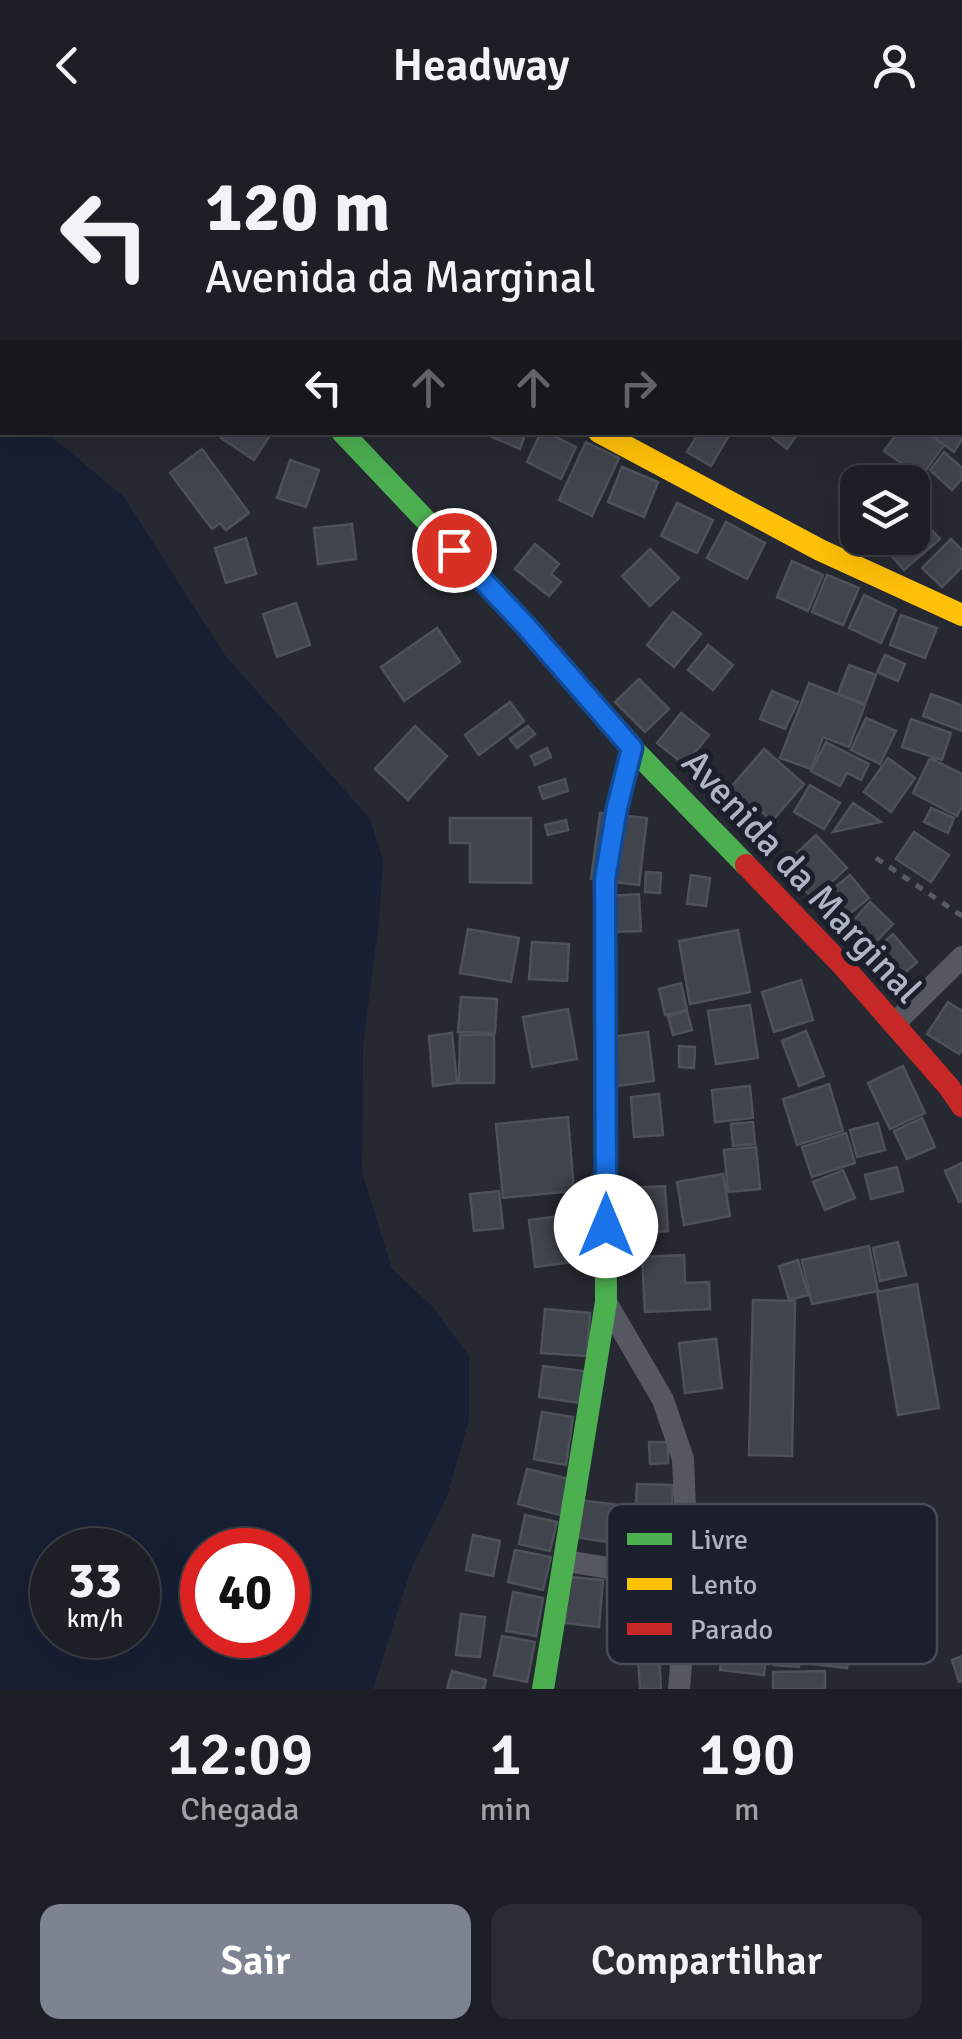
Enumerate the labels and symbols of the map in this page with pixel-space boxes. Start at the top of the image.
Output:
pin [412,508,497,593]
street label: Avenida da Marginal [672,740,931,1013]
position arrow [554,1174,658,1278]
legend [607,1504,937,1664]
text: Livre [690,1523,748,1557]
speed limit sign: 40 [180,1528,310,1658]
text: Lento [690,1568,757,1602]
text: Parado [690,1613,773,1647]

